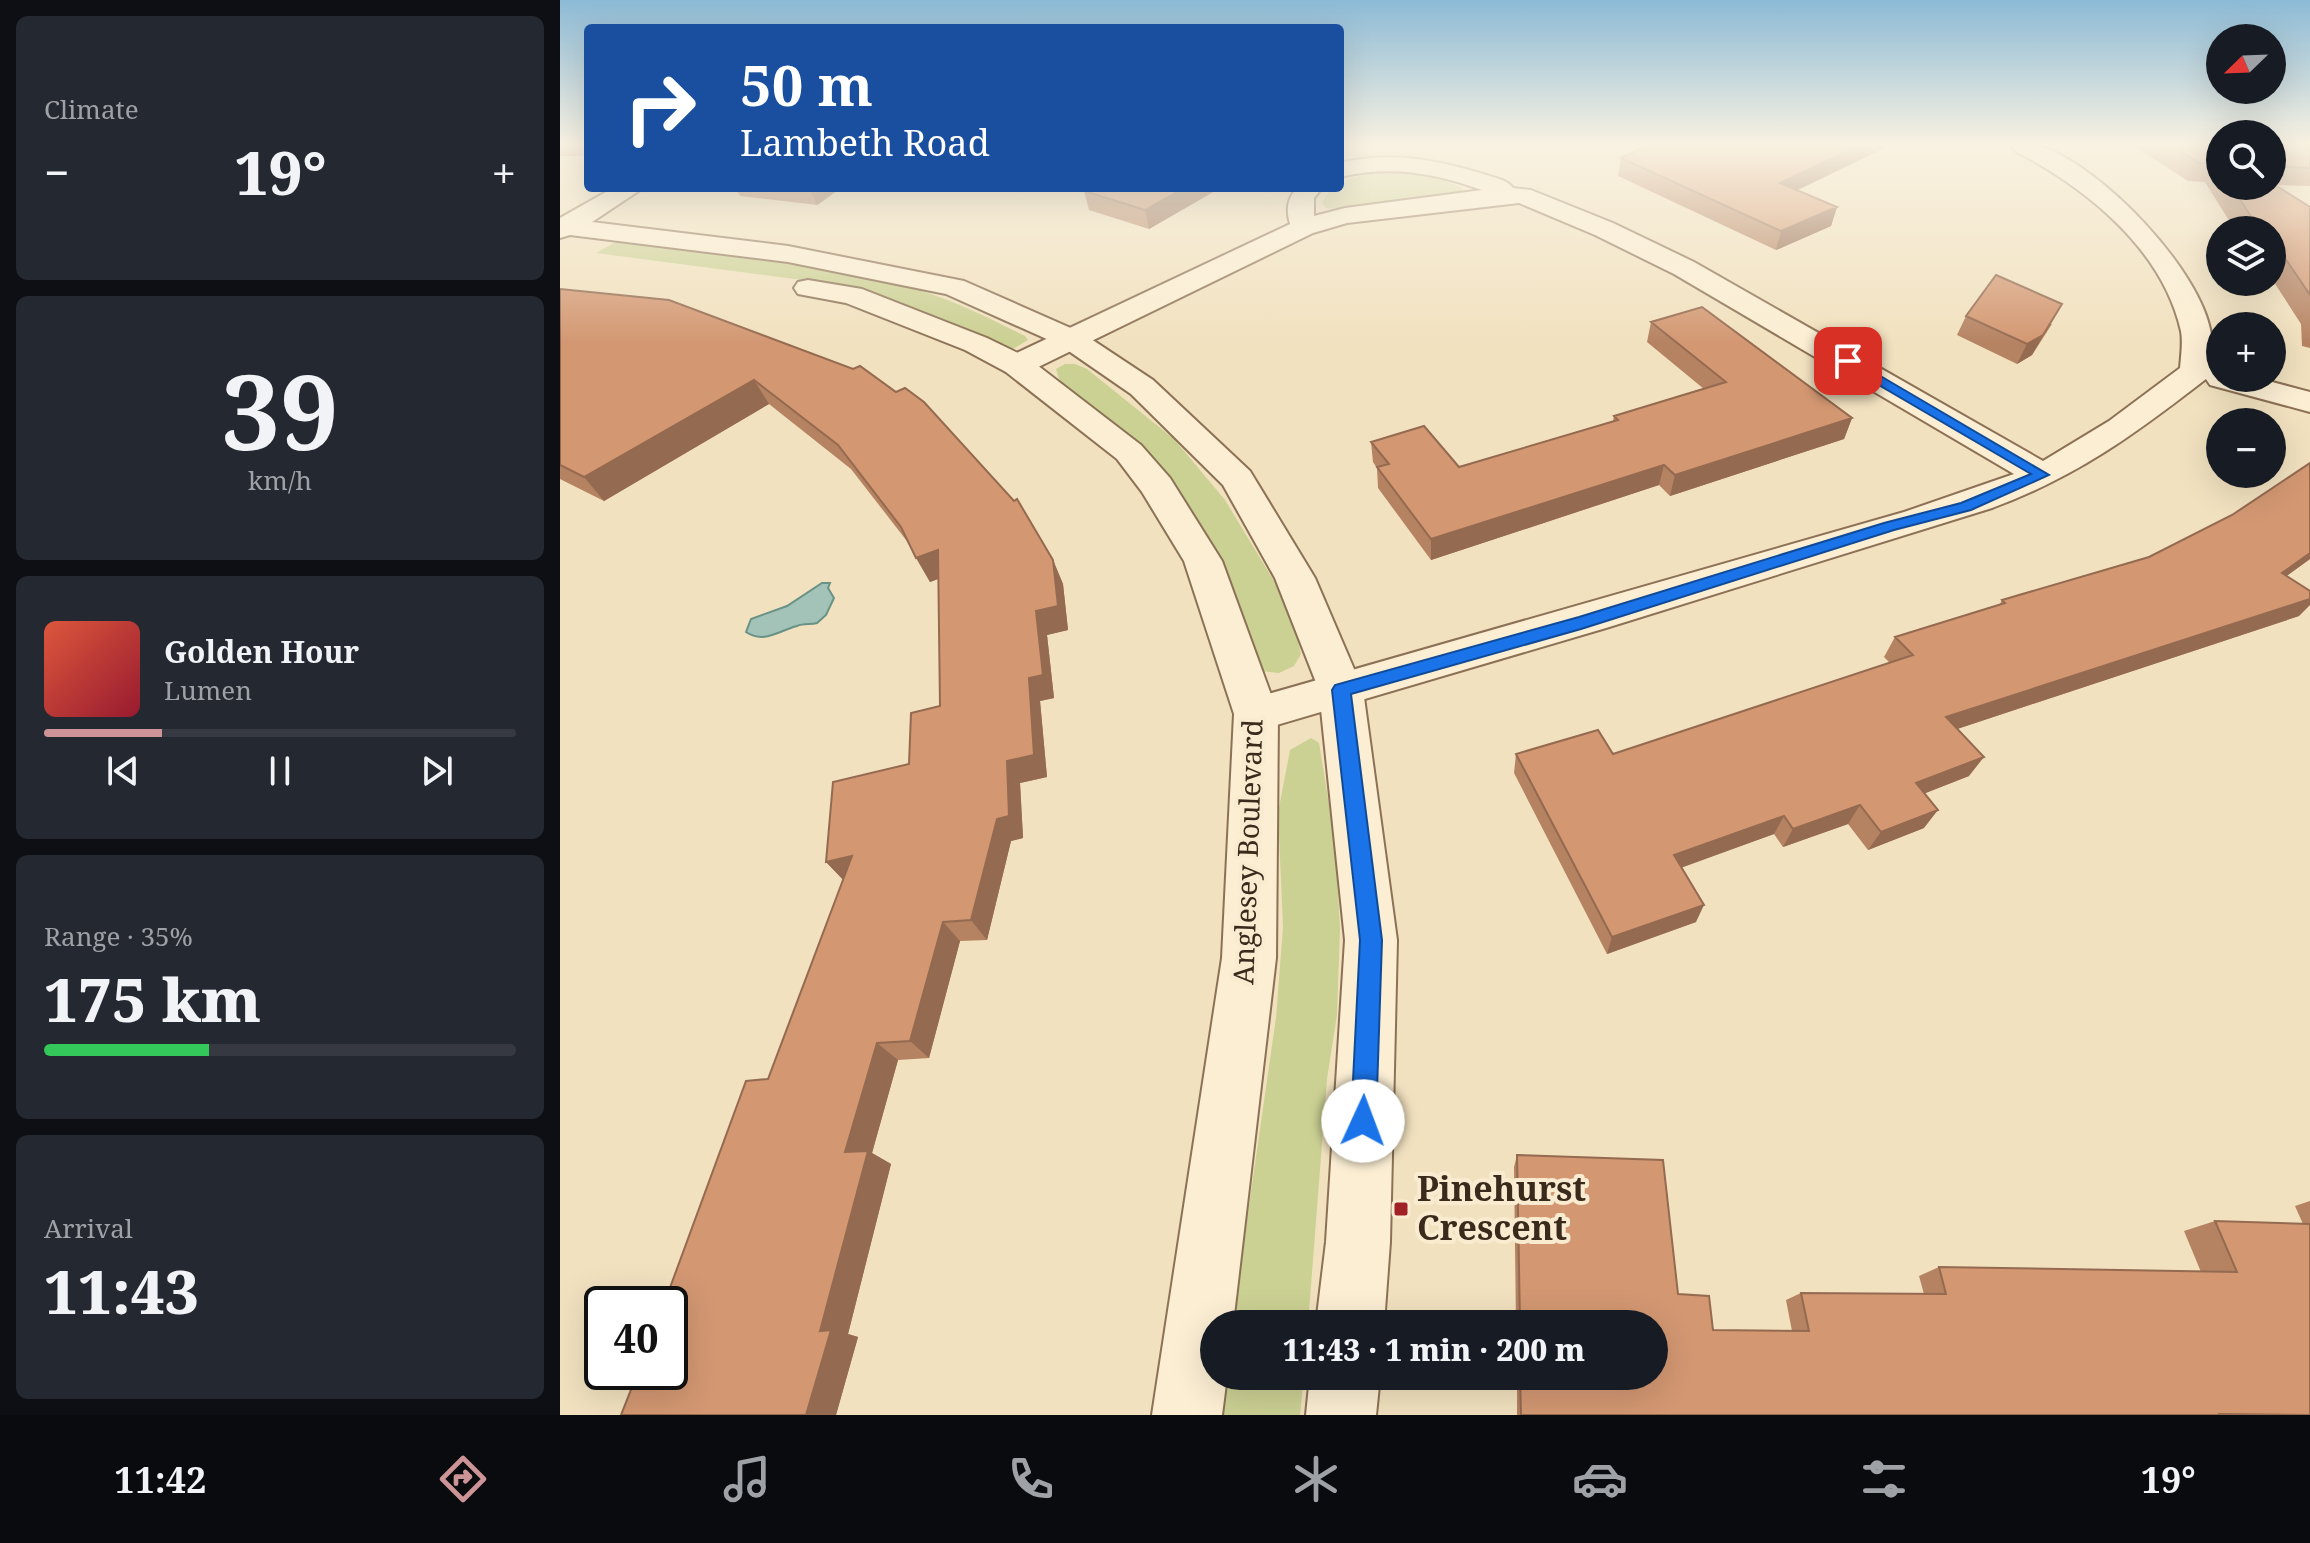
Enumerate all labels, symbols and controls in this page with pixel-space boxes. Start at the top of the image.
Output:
north arrow [2206,24,2286,104]
map controls [2206,24,2286,488]
text: 50 m [740,46,873,122]
icon: right [608,56,712,160]
text: Climate [44,91,139,127]
text: Lambeth Road [740,118,990,167]
button: search [2206,120,2286,200]
text: 19° [234,131,326,213]
text: − [44,142,69,202]
text: + [491,142,516,202]
button: layers [2206,216,2286,296]
button: + [2206,312,2286,392]
pin [1814,327,1882,395]
text: 39 [221,339,339,480]
icon: arrive [1826,339,1870,383]
button: − [2206,408,2286,488]
text: km/h [248,462,312,498]
text: Golden Hour [164,631,359,672]
text: Lumen [164,672,252,708]
street label: Anglesey Boulevard [1223,719,1271,985]
icon: previous [101,749,145,793]
icon: pause [258,749,302,793]
icon: next [415,749,459,793]
text: Range · 35% [44,918,193,954]
text: 175 km [44,958,261,1040]
position arrow [1321,1079,1405,1163]
place label: Pinehurst Crescent [1417,1165,1586,1250]
marker: Pinehurst Crescent [1392,1200,1410,1218]
text: Arrival [44,1210,133,1246]
text: 11:43 [44,1250,199,1332]
speed limit sign: 40 [584,1286,688,1390]
text: 11:43 · 1 min · 200 m [1283,1329,1585,1370]
icon: directions [435,1451,491,1507]
icon: music [719,1451,775,1507]
icon: phone [1003,1451,1059,1507]
icon: climate [1288,1451,1344,1507]
icon: car [1572,1451,1628,1507]
icon: filters [1856,1451,1912,1507]
text: 11:42 [114,1455,206,1504]
text: 19° [2141,1455,2196,1504]

